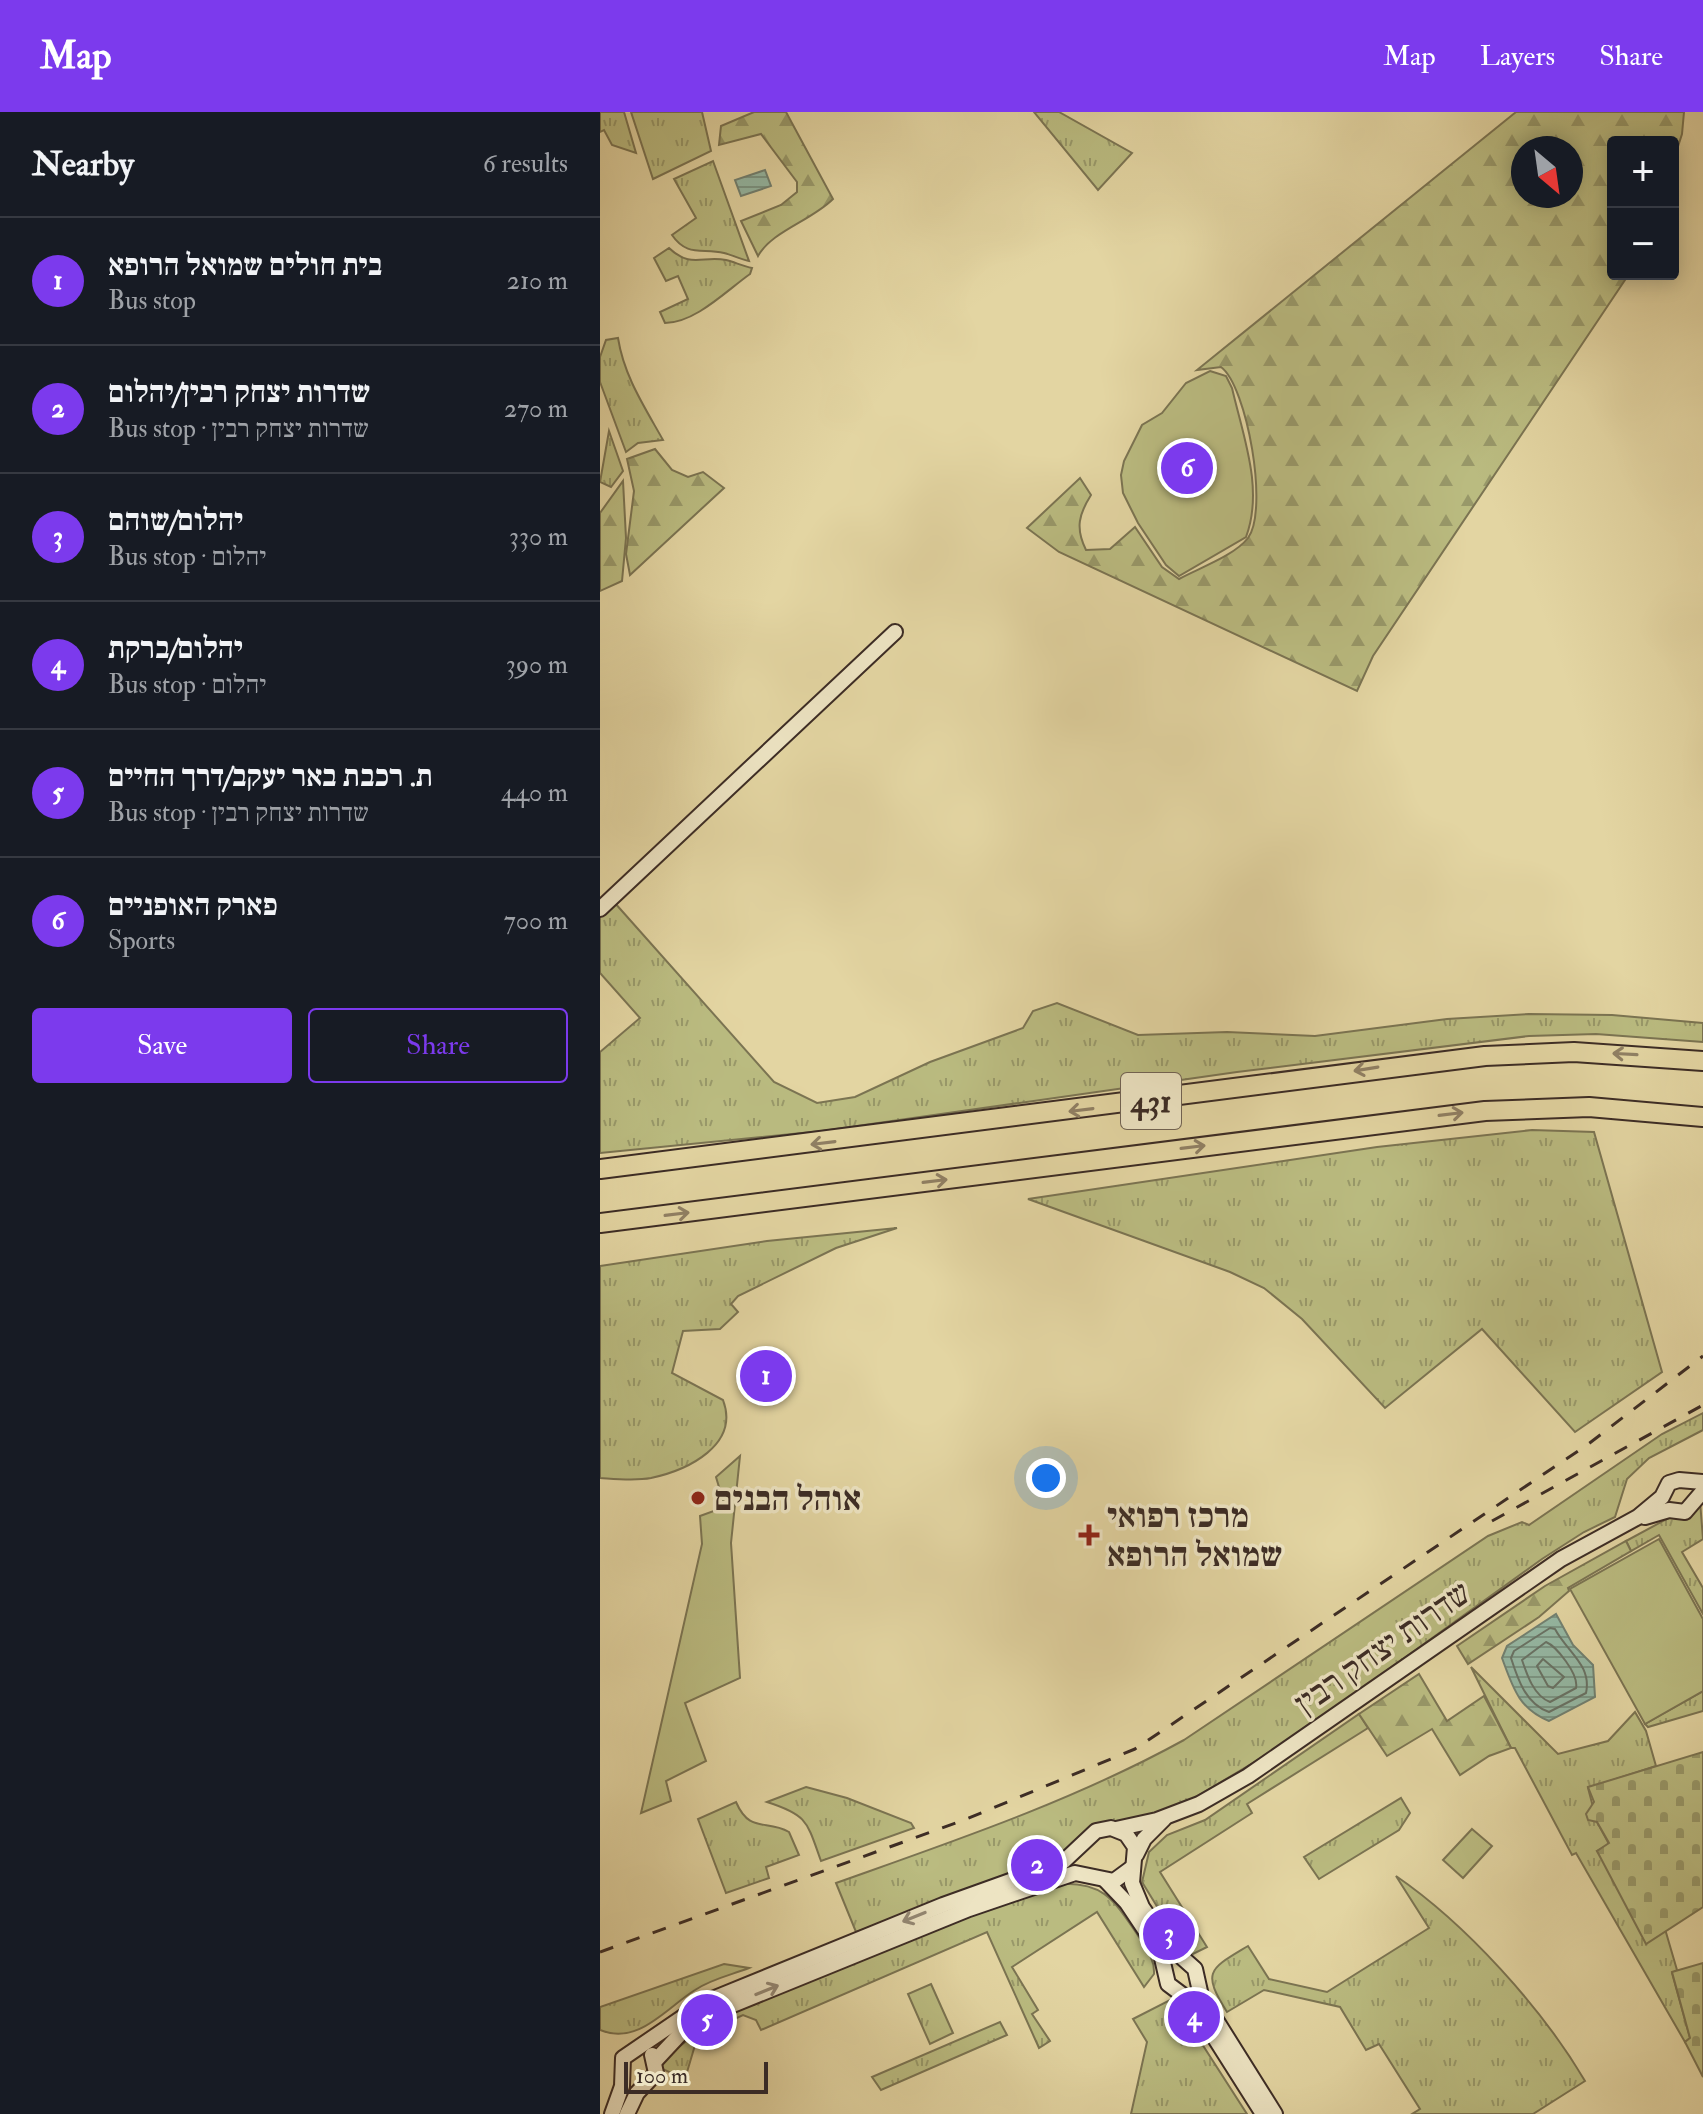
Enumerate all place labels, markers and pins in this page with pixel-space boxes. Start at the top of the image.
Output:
pin: 6 [1161,438,1213,498]
pin: 1 [740,1346,792,1406]
place label: אוהל הבנים [714,1478,861,1521]
marker: אוהל הבנים [689,1489,707,1507]
place label: מרכז רפואי שמואל הרופא [1107,1495,1282,1577]
marker: מרכז רפואי שמואל הרופא [1078,1524,1100,1546]
pin: 2 [1011,1835,1063,1895]
pin: 3 [1143,1904,1195,1964]
pin: 4 [1168,1987,1220,2047]
pin: 5 [681,1990,733,2050]

